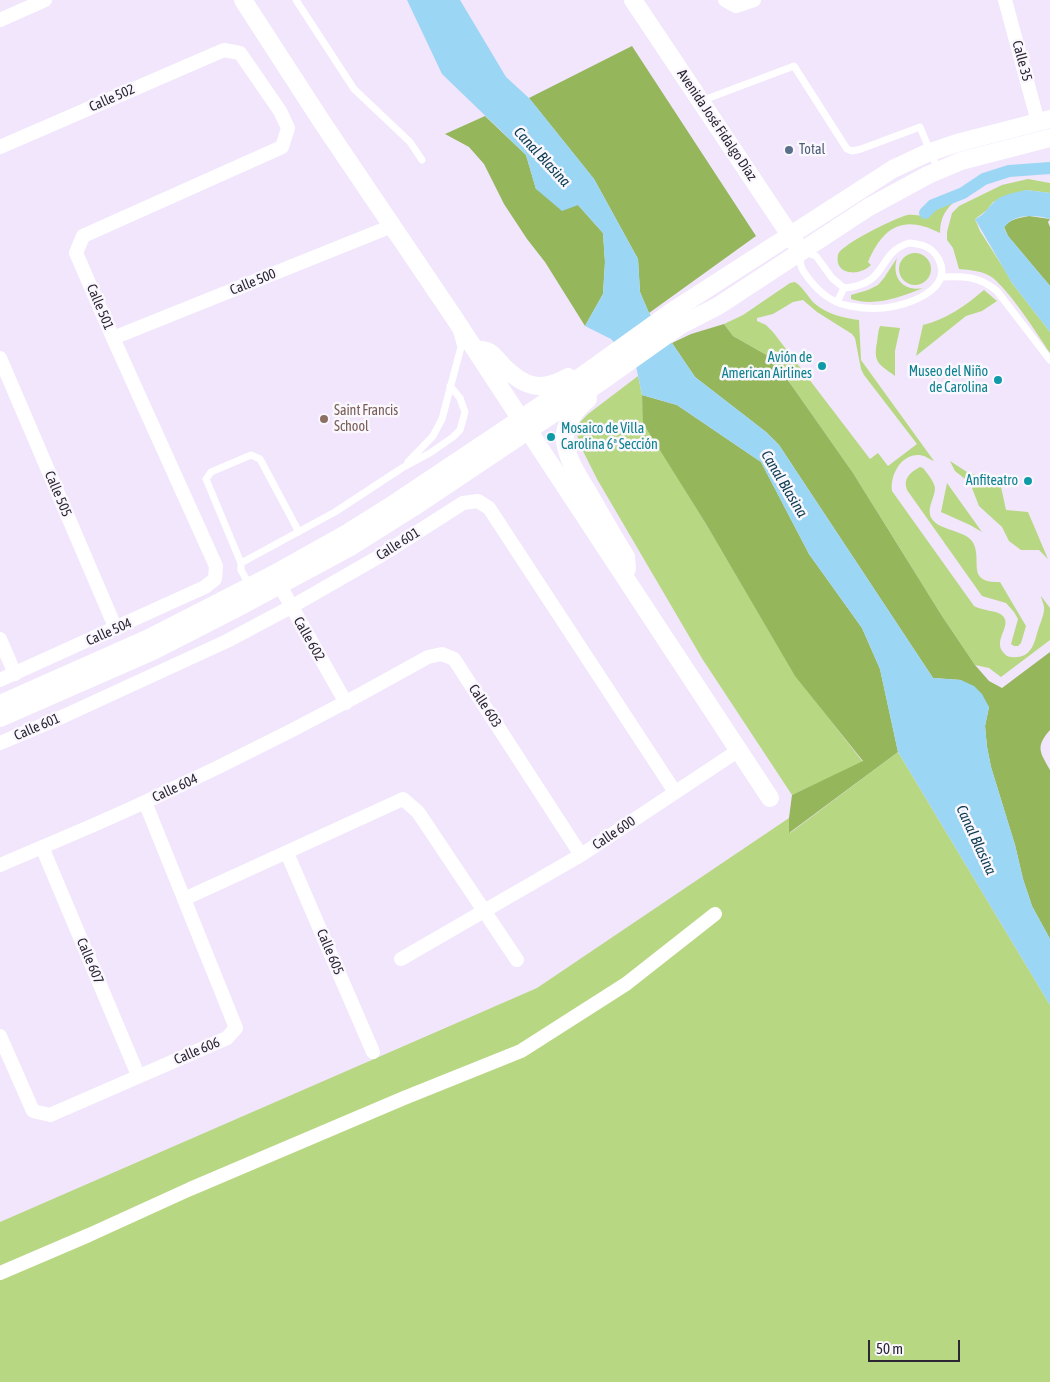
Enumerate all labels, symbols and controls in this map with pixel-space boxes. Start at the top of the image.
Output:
street label: Calle 35 [1009,39,1035,83]
street label: Avenida José Fidalgo Díaz [674,66,760,184]
street label: Calle 502 [87,81,137,115]
water label: Canal Blasina [510,123,574,191]
place label: Total [799,142,825,158]
marker: Total [783,144,795,156]
street label: Calle 500 [228,265,278,299]
street label: Calle 501 [83,282,117,332]
place label: Avión de American Airlines [722,350,812,382]
marker: Avión de American Airlines [816,360,828,372]
place label: Museo del Niño de Carolina [909,364,988,397]
marker: Museo del Niño de Carolina [992,374,1004,386]
place label: Saint Francis School [334,403,398,436]
marker: Saint Francis School [318,413,330,425]
place label: Mosaico de Villa Carolina 6ª Sección [561,421,658,454]
marker: Mosaico de Villa Carolina 6ª Sección [545,431,557,443]
water label: Canal Blasina [757,447,811,521]
street label: Calle 505 [41,469,75,519]
place label: Anfiteatro [966,473,1018,489]
marker: Anfiteatro [1022,475,1034,487]
street label: Calle 601 [373,524,423,564]
street label: Calle 602 [290,614,328,664]
street label: Calle 504 [84,615,134,649]
street label: Calle 603 [465,681,505,731]
street label: Calle 601 [12,710,62,744]
street label: Calle 604 [150,770,200,806]
water label: Canal Blasina [952,802,1000,878]
street label: Calle 600 [589,813,639,853]
street label: Calle 605 [313,927,347,977]
street label: Calle 607 [73,936,107,986]
street label: Calle 606 [172,1034,222,1068]
scale bar [870,1330,962,1362]
text: 50 m [876,1340,903,1357]

